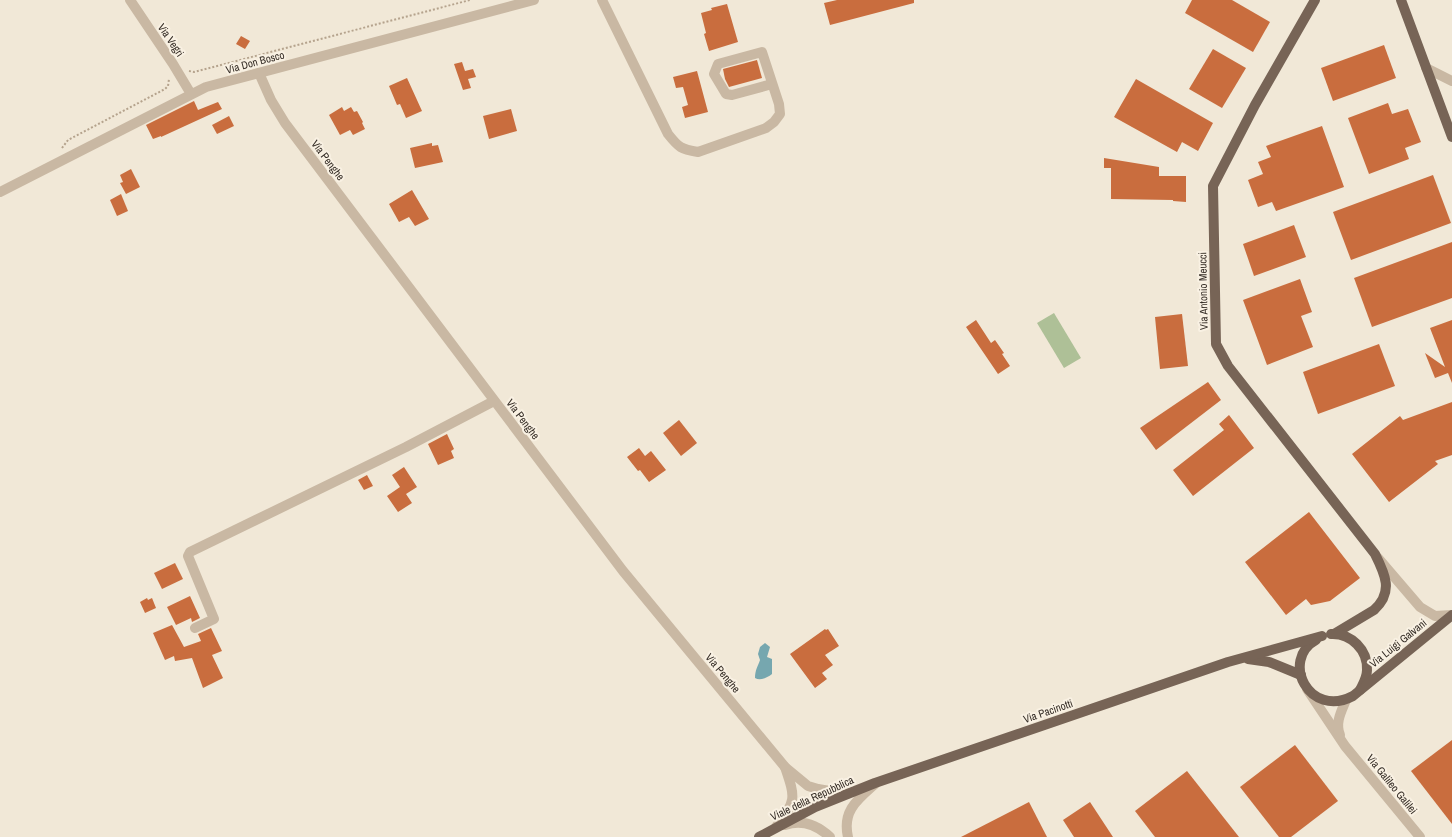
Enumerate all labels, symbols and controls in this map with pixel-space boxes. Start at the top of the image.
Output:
street label: Via Vegri [155,21,187,59]
street label: Via Don Bosco [224,47,286,77]
street label: Via Penghe [308,137,348,183]
street label: Via Antonio Meucci [1195,252,1211,330]
street label: Via Penghe [503,396,543,442]
street label: Via Luigi Galvani [1367,616,1429,670]
street label: Via Penghe [703,650,743,696]
street label: Via Pacinotti [1021,696,1075,726]
street label: Via Galileo Galilei [1364,751,1420,817]
street label: Viale della Repubblica [768,773,856,823]

